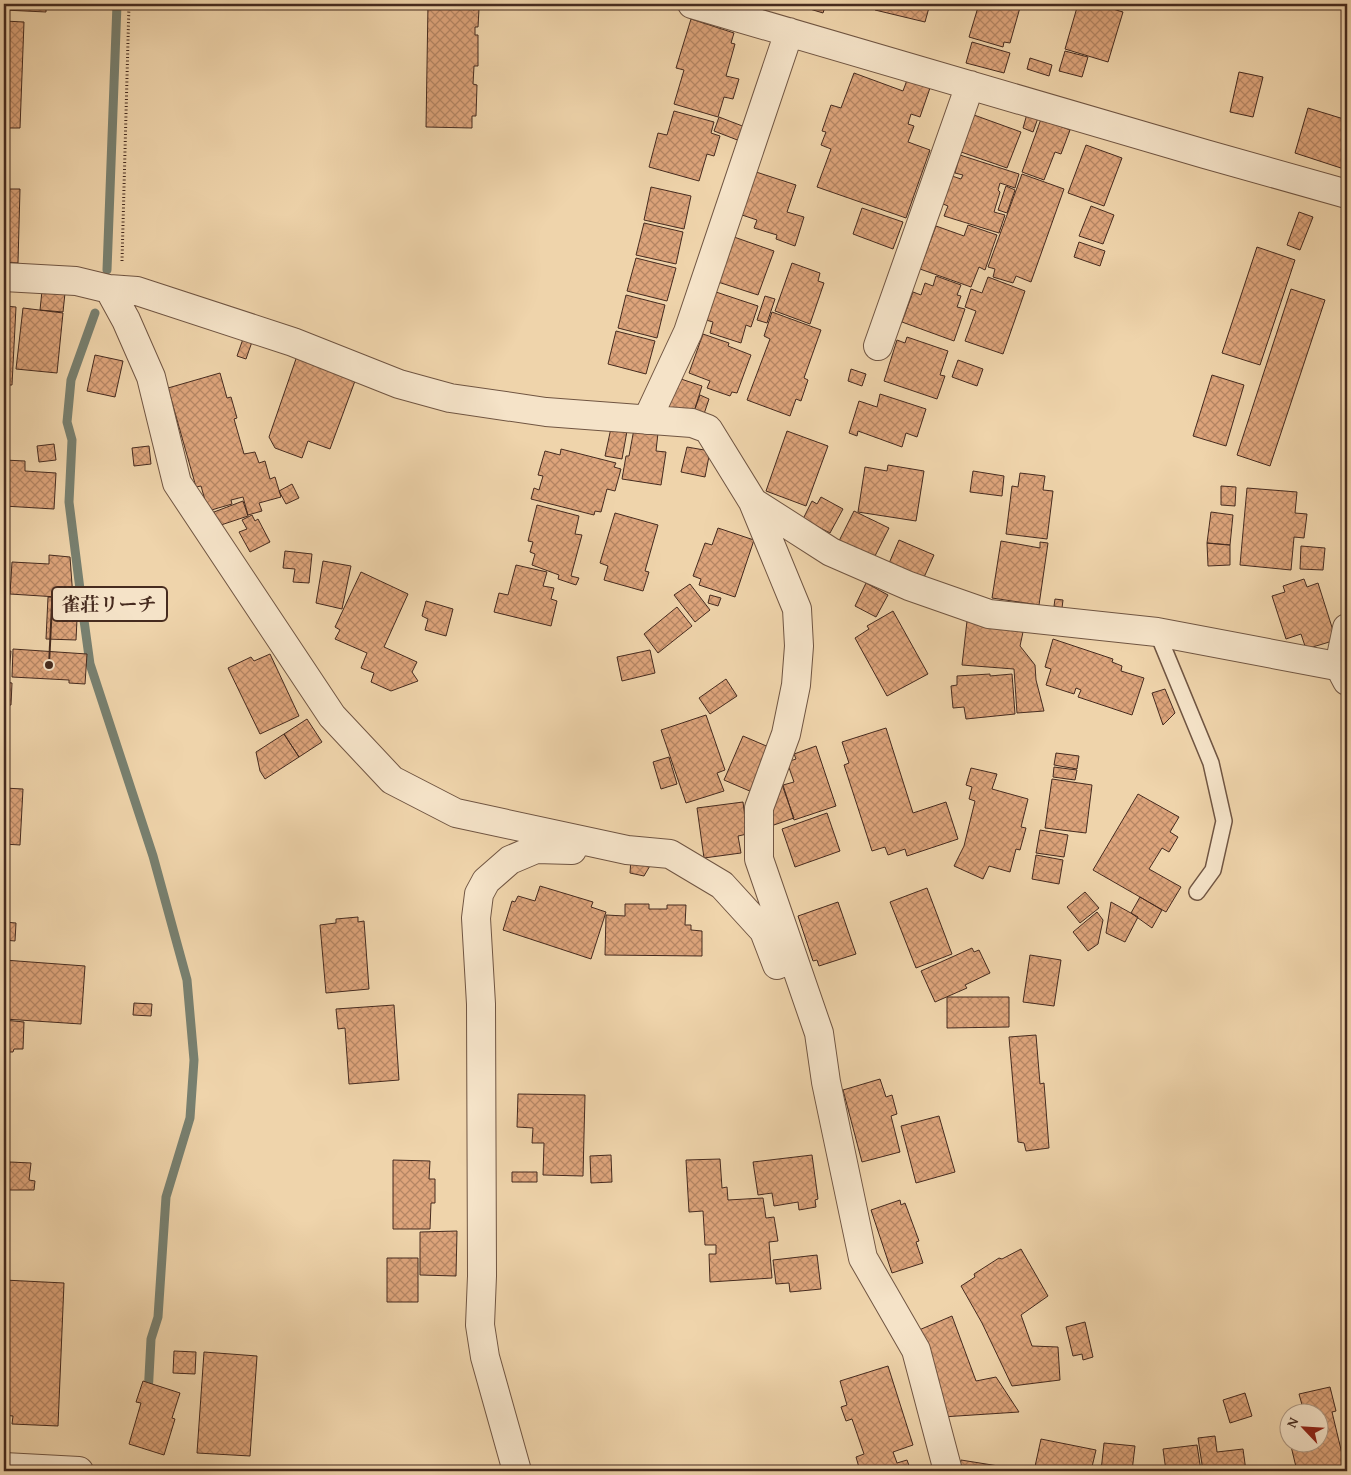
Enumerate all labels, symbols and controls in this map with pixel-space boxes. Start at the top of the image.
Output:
callout: 雀荘リーチ [52,587,167,621]
text: 雀荘リーチ [61,590,157,618]
north arrow [1278,1402,1328,1452]
text: N [1281,1413,1304,1431]

